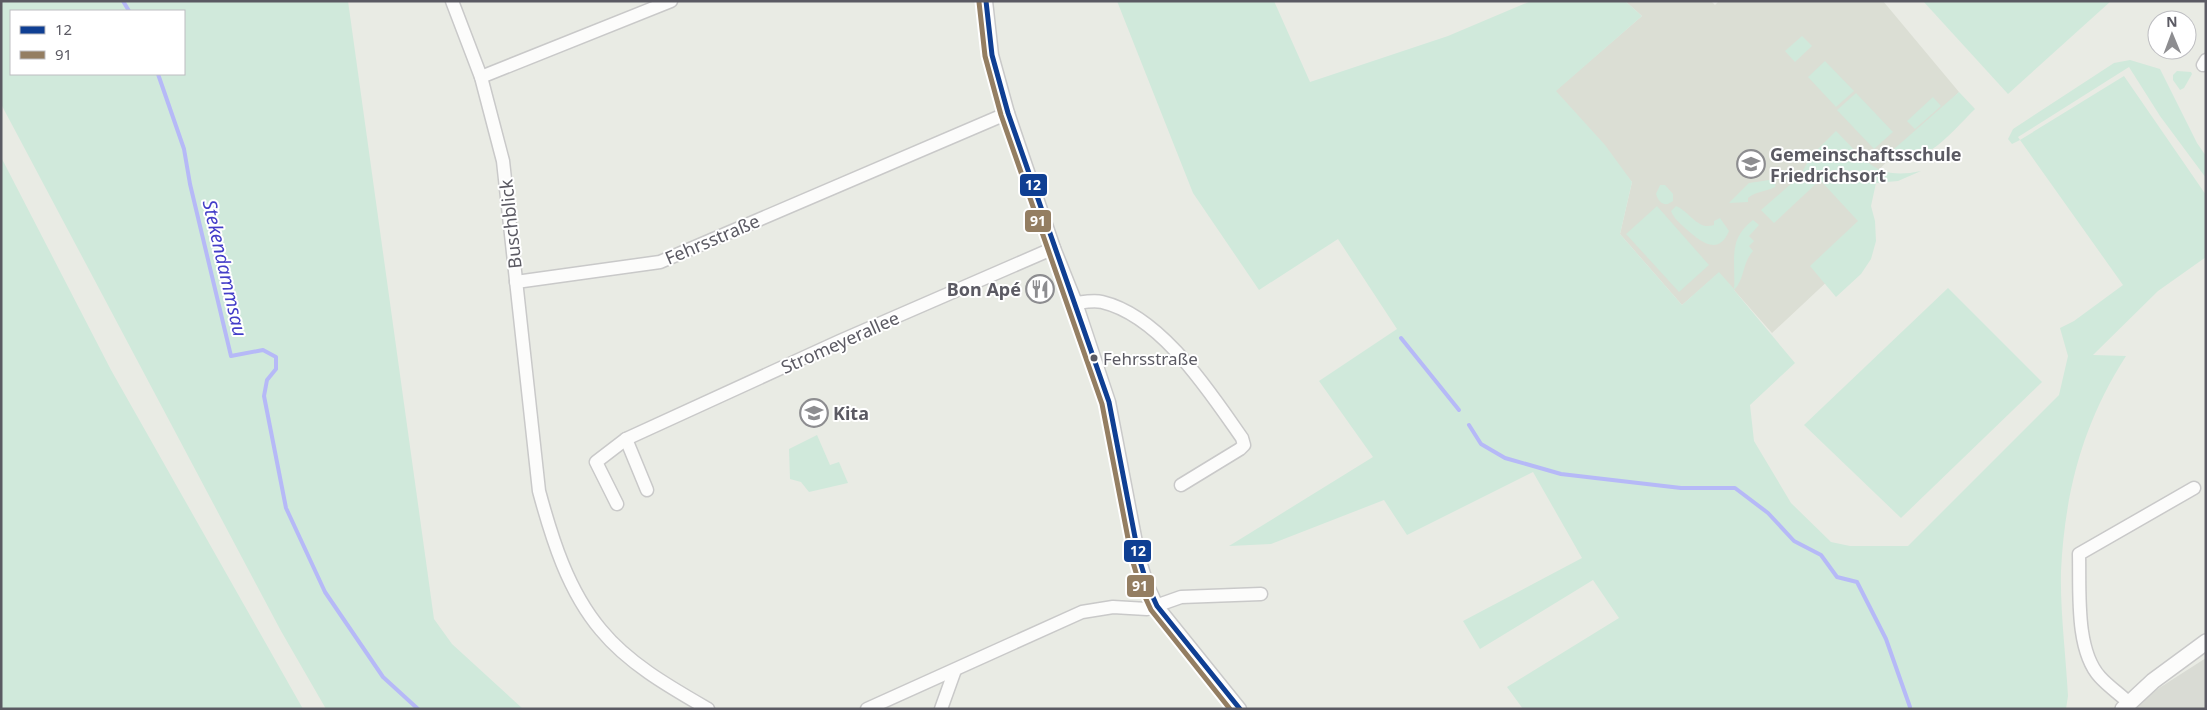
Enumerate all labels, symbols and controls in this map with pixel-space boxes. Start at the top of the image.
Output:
legend [10,10,185,75]
north arrow [2147,10,2197,60]
text: N [2166,12,2178,31]
text: 12 [55,19,72,39]
text: 91 [55,44,72,64]
place label: Gemeinschaftsschule Friedrichsort [1770,142,1962,187]
school or university icon: Gemeinschaftsschule Friedrichsort [1736,149,1766,179]
line badge: 12 [1019,173,1048,197]
text: 12 [1025,175,1041,194]
street label: Buschblick [493,178,527,270]
water label: Stekendammsau [197,197,253,339]
street label: Fehrsstraße [661,208,763,270]
line badge: 91 [1024,209,1052,233]
text: 91 [1030,211,1046,230]
restaurant icon: Bon Apé [1025,274,1055,304]
place label: Bon Apé [947,277,1021,301]
street label: Stromeyerallee [777,305,903,379]
place label: Fehrsstraße [1103,347,1198,370]
marker: Fehrsstraße [1089,353,1099,363]
school or university icon: Kita [799,398,829,428]
place label: Kita [833,401,869,425]
line badge: 12 [1123,539,1152,563]
text: 12 [1130,541,1146,560]
line badge: 91 [1126,574,1155,598]
text: 91 [1132,576,1148,595]

